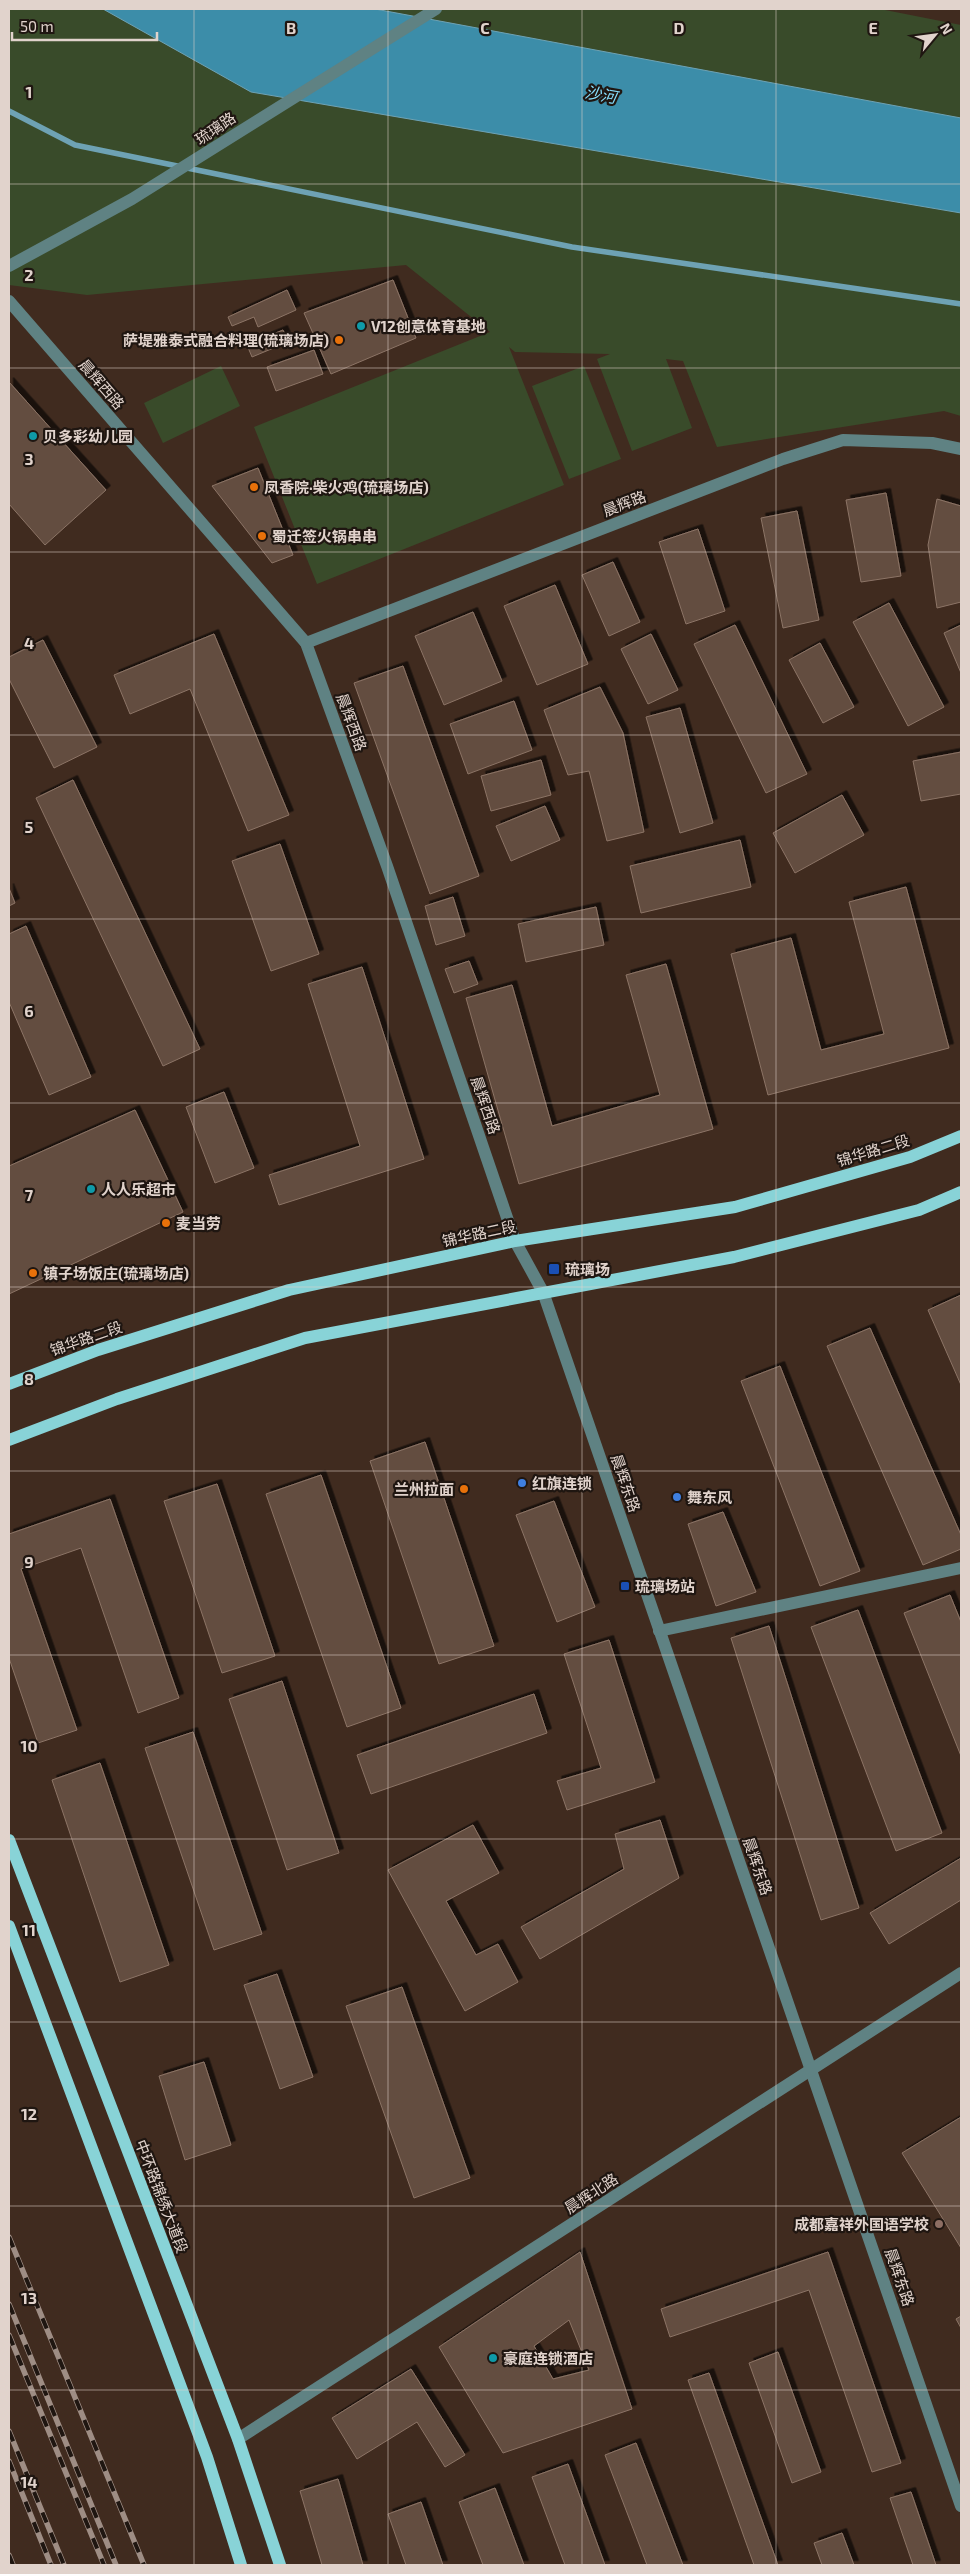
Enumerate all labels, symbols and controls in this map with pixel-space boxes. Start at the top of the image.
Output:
scale bar [12,10,158,42]
north arrow [910,10,960,60]
text: 50 m [20,17,54,35]
text: B [286,18,296,37]
text: C [480,18,490,37]
text: D [674,18,685,37]
text: E [868,18,878,37]
text: N [937,20,957,37]
text: 1 [26,82,32,101]
water label: 沙河 [584,82,621,107]
street label: 琉璃路 [191,108,239,148]
text: 2 [24,265,34,284]
place label: V12创意体育基地 [371,317,486,335]
marker: V12创意体育基地 [355,320,367,332]
place label: 萨堤雅泰式融合料理(琉璃场店) [123,331,329,349]
marker: 萨堤雅泰式融合料理(琉璃场店) [333,334,345,346]
street label: 晨辉西路 [76,355,128,413]
place label: 贝多彩幼儿园 [43,427,133,445]
marker: 贝多彩幼儿园 [27,430,39,442]
text: 3 [24,449,34,468]
place label: 凤香院·柴火鸡(琉璃场店) [264,478,429,496]
marker: 凤香院·柴火鸡(琉璃场店) [248,481,260,493]
street label: 晨辉路 [600,487,648,519]
place label: 蜀迁签火锅串串 [272,527,377,545]
marker: 蜀迁签火锅串串 [256,530,268,542]
text: 4 [24,633,34,652]
street label: 晨辉西路 [333,691,371,753]
text: 5 [25,817,34,836]
text: 6 [24,1001,34,1020]
street label: 晨辉西路 [468,1074,504,1136]
street label: 锦华路二段 [834,1130,912,1170]
place label: 人人乐超市 [101,1180,176,1198]
marker: 人人乐超市 [85,1183,97,1195]
text: 7 [25,1185,34,1204]
place label: 麦当劳 [176,1214,221,1232]
street label: 锦华路二段 [440,1216,518,1250]
marker: 麦当劳 [160,1217,172,1229]
place label: 琉璃场 [565,1260,610,1278]
marker: 琉璃场 [547,1262,561,1276]
place label: 镇子场饭庄(琉璃场店) [43,1264,189,1282]
marker: 镇子场饭庄(琉璃场店) [27,1267,39,1279]
street label: 锦华路二段 [48,1317,124,1359]
text: 8 [24,1369,34,1388]
street label: 晨辉东路 [608,1452,644,1514]
place label: 红旗连锁 [532,1474,592,1492]
marker: 红旗连锁 [516,1477,528,1489]
place label: 兰州拉面 [394,1480,454,1498]
marker: 兰州拉面 [458,1483,470,1495]
place label: 舞东风 [687,1488,732,1506]
marker: 舞东风 [671,1491,683,1503]
text: 9 [24,1552,34,1571]
place label: 琉璃场站 [635,1577,695,1595]
marker: 琉璃场站 [619,1580,631,1592]
text: 10 [20,1736,38,1755]
street label: 晨辉东路 [740,1835,776,1897]
text: 11 [22,1920,36,1939]
text: 12 [21,2104,37,2123]
street label: 中环路锦绣大道段 [132,2137,192,2255]
street label: 晨辉北路 [561,2169,621,2217]
place label: 成都嘉祥外国语学校 [794,2215,929,2233]
marker: 成都嘉祥外国语学校 [933,2218,945,2230]
street label: 晨辉东路 [882,2246,918,2308]
text: 13 [21,2288,37,2307]
place label: 豪庭连锁酒店 [503,2349,593,2367]
marker: 豪庭连锁酒店 [487,2352,499,2364]
text: 14 [20,2472,38,2491]

